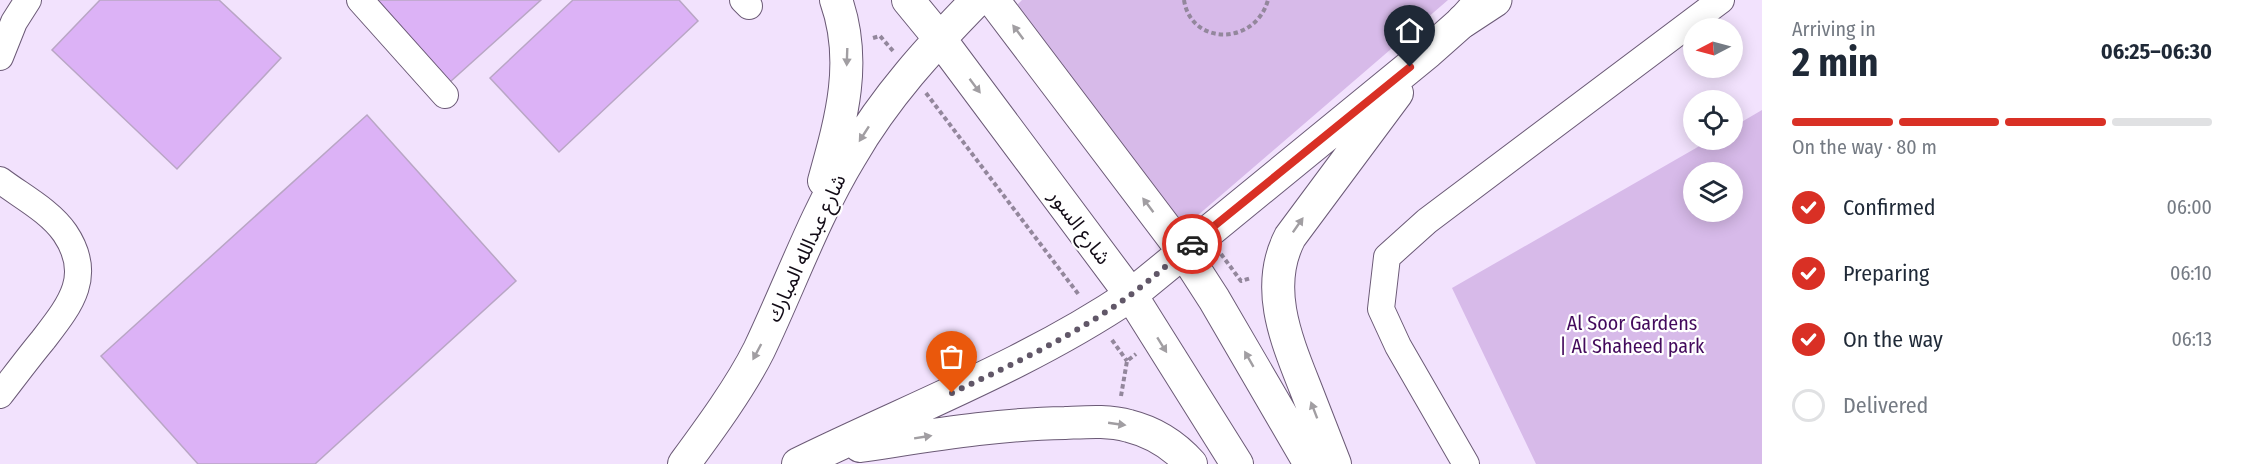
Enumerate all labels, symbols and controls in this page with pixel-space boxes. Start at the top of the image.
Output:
pin [1384,5,1435,67]
icon: home [1393,14,1426,47]
text: Arriving in [1792,17,1876,41]
north arrow [1683,18,1743,78]
map controls [1683,18,1743,222]
one-way arrow [1011,24,1024,40]
text: 06:25–06:30 [2101,38,2212,65]
text: 2 min [1792,40,1878,86]
one-way arrow [842,48,851,67]
one-way arrow [968,78,980,93]
button: locate [1683,90,1743,150]
one-way arrow [859,126,870,142]
text: On the way · 80 m [1792,135,1937,159]
button: layers [1683,162,1743,222]
street label: شارع عبدالله المبارك [761,170,853,327]
street label: شارع السور [1041,184,1116,271]
icon: check [1792,191,1825,224]
text: Confirmed [1843,194,1936,221]
text: 06:00 [2167,195,2212,219]
one-way arrow [1142,197,1154,212]
courier [1162,214,1222,274]
one-way arrow [1292,218,1304,234]
icon: car [1176,228,1209,261]
icon: check [1792,257,1825,290]
text: Preparing [1843,260,1929,287]
text: 06:10 [2170,261,2212,285]
park label: Al Soor Gardens | Al Shaheed park [1560,311,1705,358]
icon: check [1792,323,1825,356]
text: On the way [1843,326,1943,353]
text: 06:13 [2171,327,2212,351]
pin [926,331,977,393]
one-way arrow [1156,336,1167,353]
icon: bag [935,340,968,373]
one-way arrow [752,343,762,360]
one-way arrow [1244,350,1254,367]
text: Delivered [1843,392,1928,419]
one-way arrow [1308,401,1318,419]
one-way arrow [1107,419,1126,428]
one-way arrow [913,432,932,441]

